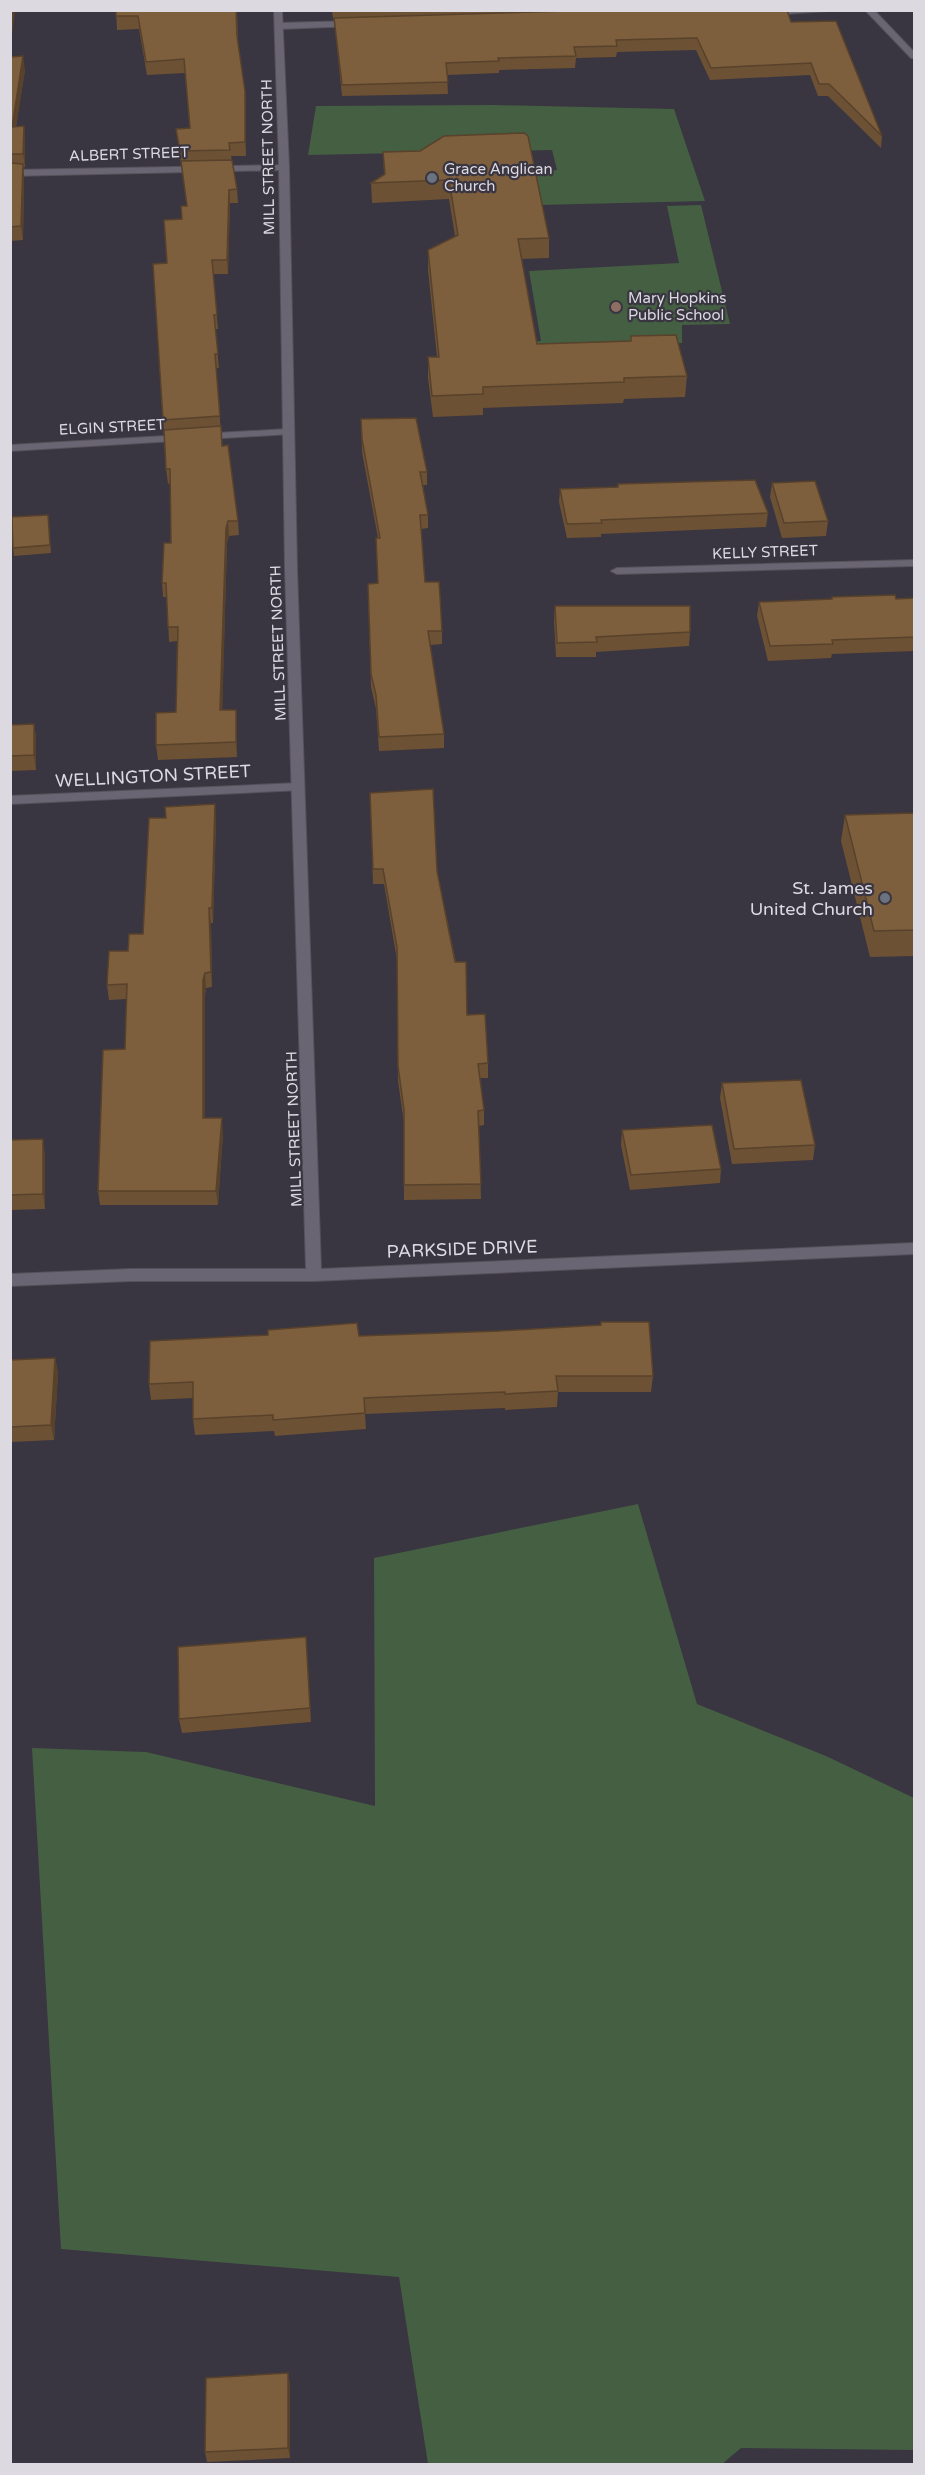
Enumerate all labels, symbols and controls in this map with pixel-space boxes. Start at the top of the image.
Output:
street label: MILL STREET NORTH [258,79,278,235]
street label: ALBERT STREET [69,143,189,165]
place label: Grace Anglican Church [444,160,553,195]
marker: Grace Anglican Church [425,171,439,185]
place label: Mary Hopkins Public School [628,289,727,324]
marker: Mary Hopkins Public School [609,300,623,314]
street label: ELGIN STREET [58,415,166,439]
street label: KELLY STREET [712,541,818,563]
street label: MILL STREET NORTH [266,565,290,721]
street label: WELLINGTON STREET [55,760,251,792]
place label: St. James United Church [750,877,873,920]
marker: St. James United Church [878,891,892,905]
street label: MILL STREET NORTH [282,1051,306,1207]
street label: PARKSIDE DRIVE [386,1235,538,1263]

